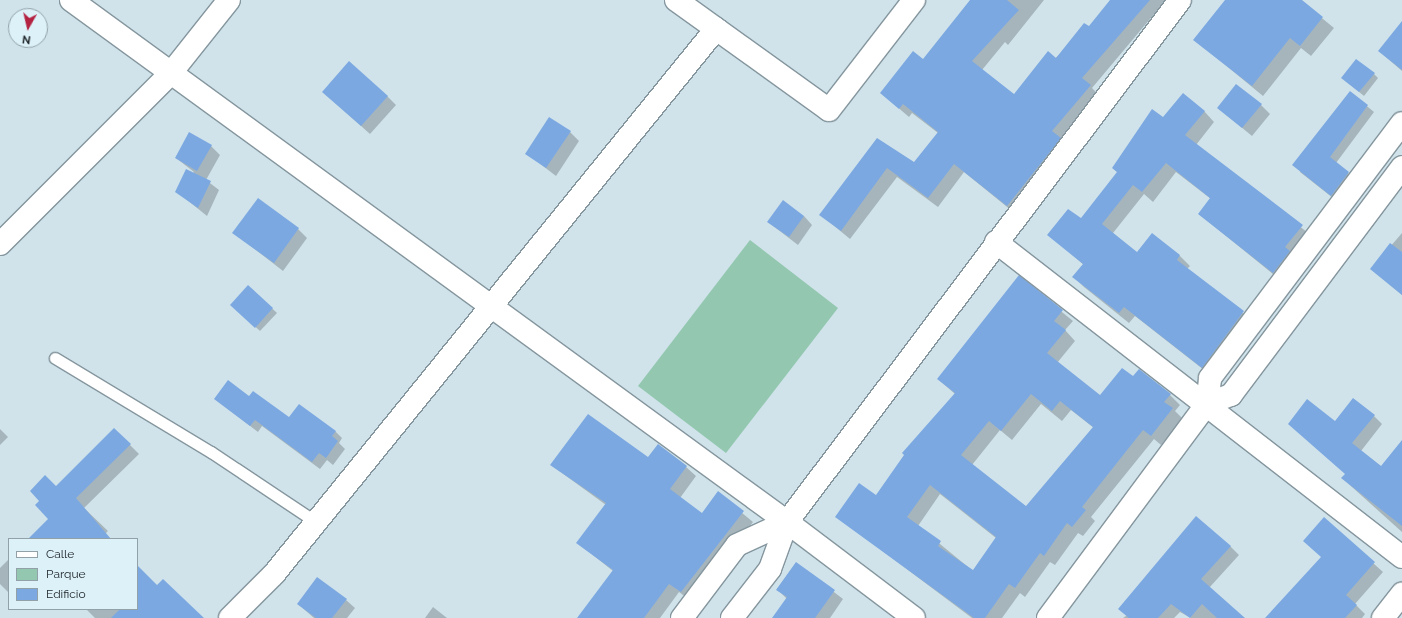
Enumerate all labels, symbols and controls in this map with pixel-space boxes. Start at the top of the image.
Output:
north arrow [8,8,48,48]
text: N [21,32,31,46]
legend [8,538,138,610]
text: Calle [46,547,74,561]
text: Parque [46,567,86,581]
text: Edificio [46,587,86,601]

